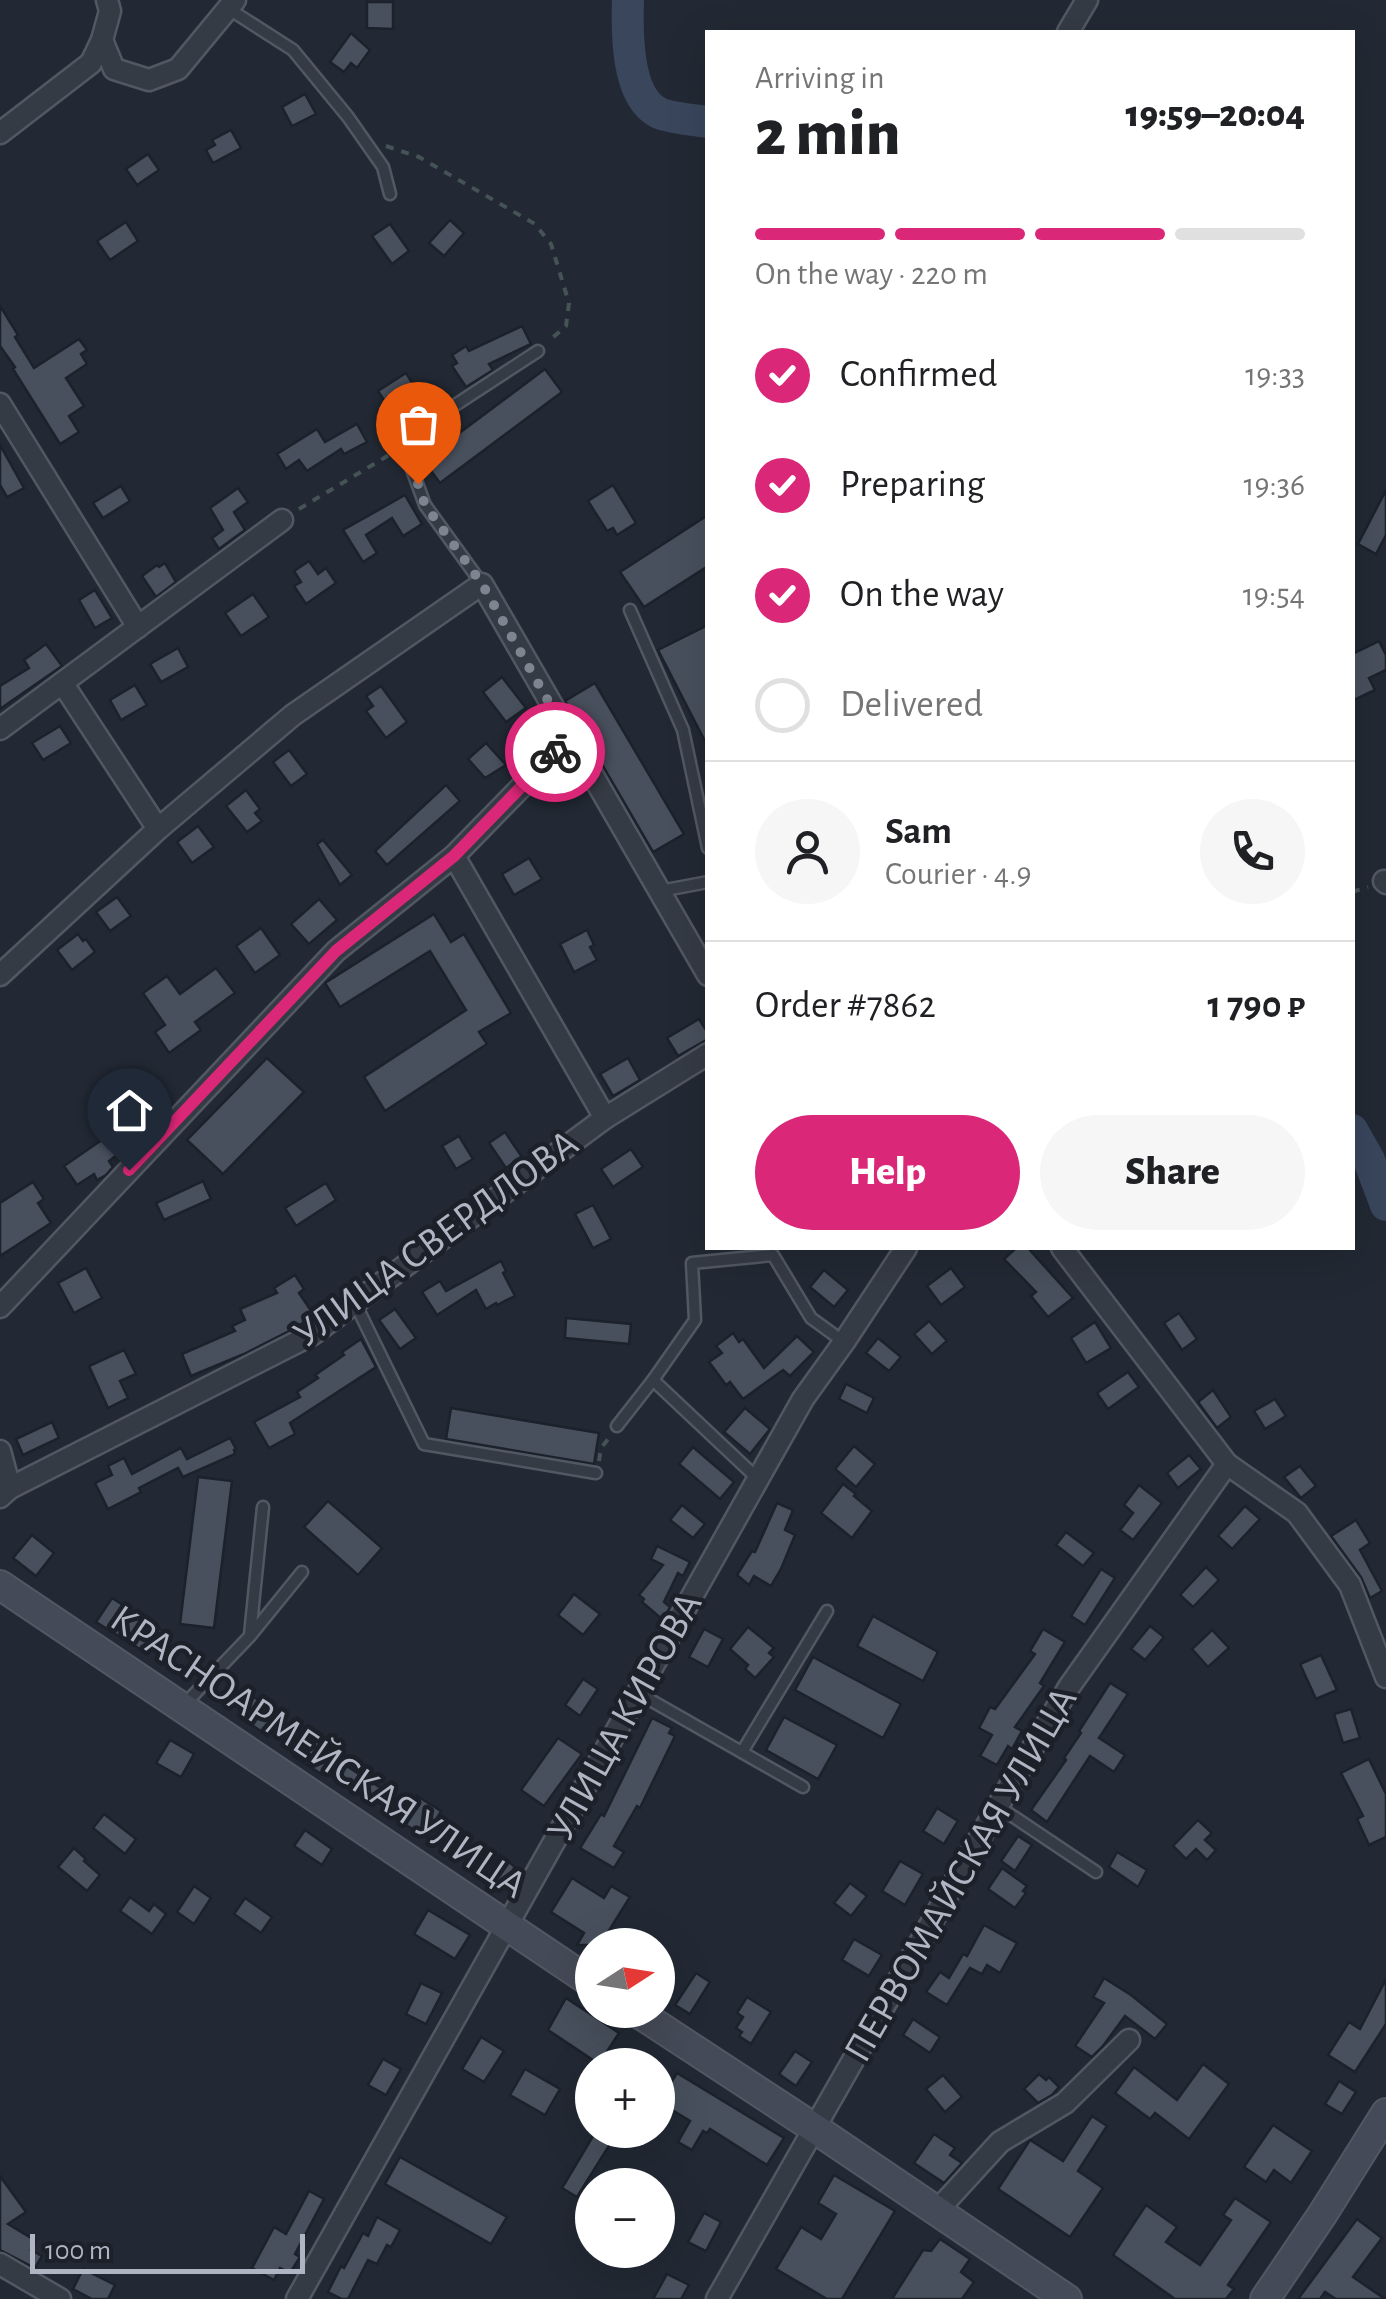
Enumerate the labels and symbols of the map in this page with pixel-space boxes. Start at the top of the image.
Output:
pin [376,382,461,485]
courier [505,702,605,802]
pin [87,1068,172,1171]
street label: УЛИЦА СВЕРДЛОВА [287,1123,585,1355]
street label: УЛИЦА КИРОВА [540,1586,710,1848]
street label: КРАСНОАРМЕЙСКАЯ УЛИЦА [103,1597,533,1906]
street label: ПЕРВОМАЙСКАЯ УЛИЦА [837,1680,1085,2069]
north arrow [575,1928,675,2028]
scale bar [30,2229,305,2274]

